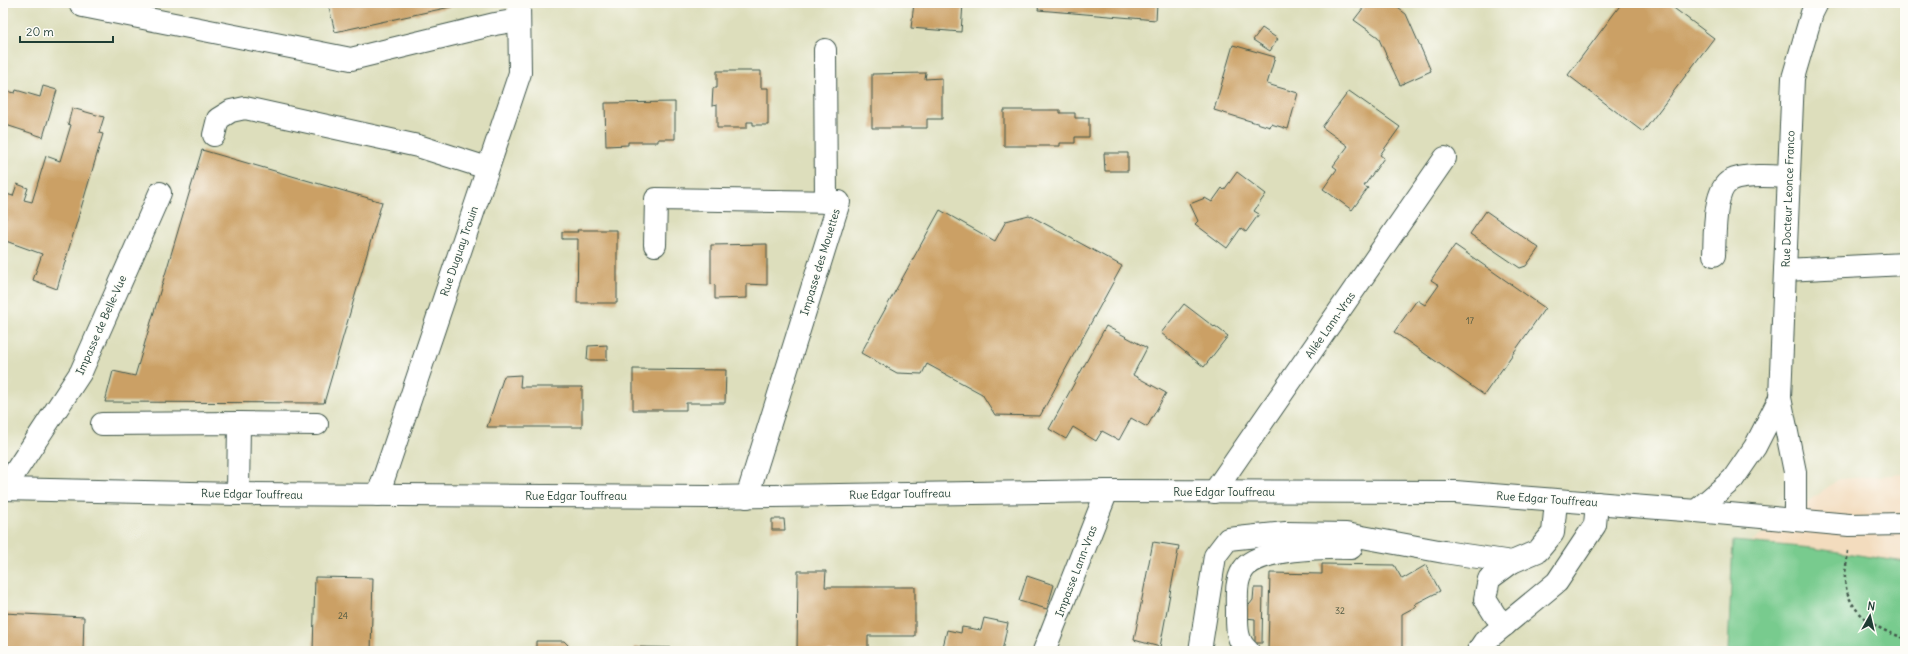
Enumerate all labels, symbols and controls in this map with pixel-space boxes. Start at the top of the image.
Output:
scale bar [20,18,113,44]
text: 20 m [26,24,54,39]
street label: Rue Docteur Leonce Franco [1779,130,1797,268]
street label: Rue Duguay Trouin [437,204,481,298]
street label: Impasse des Mouettes [797,207,843,317]
street label: Impasse de Belle-Vue [73,273,129,377]
street label: Allée Lann-Vras [1302,289,1358,361]
house number: 17 [1466,315,1475,326]
street label: Rue Edgar Touffreau [1173,485,1275,499]
street label: Rue Edgar Touffreau [201,486,304,502]
street label: Rue Edgar Touffreau [849,486,952,502]
street label: Rue Edgar Touffreau [1496,488,1599,510]
street label: Rue Edgar Touffreau [525,489,627,503]
street label: Impasse Lann-Vras [1052,523,1100,619]
north arrow [1850,596,1890,636]
text: N [1867,599,1876,614]
house number: 32 [1335,605,1345,616]
house number: 24 [338,610,348,621]

